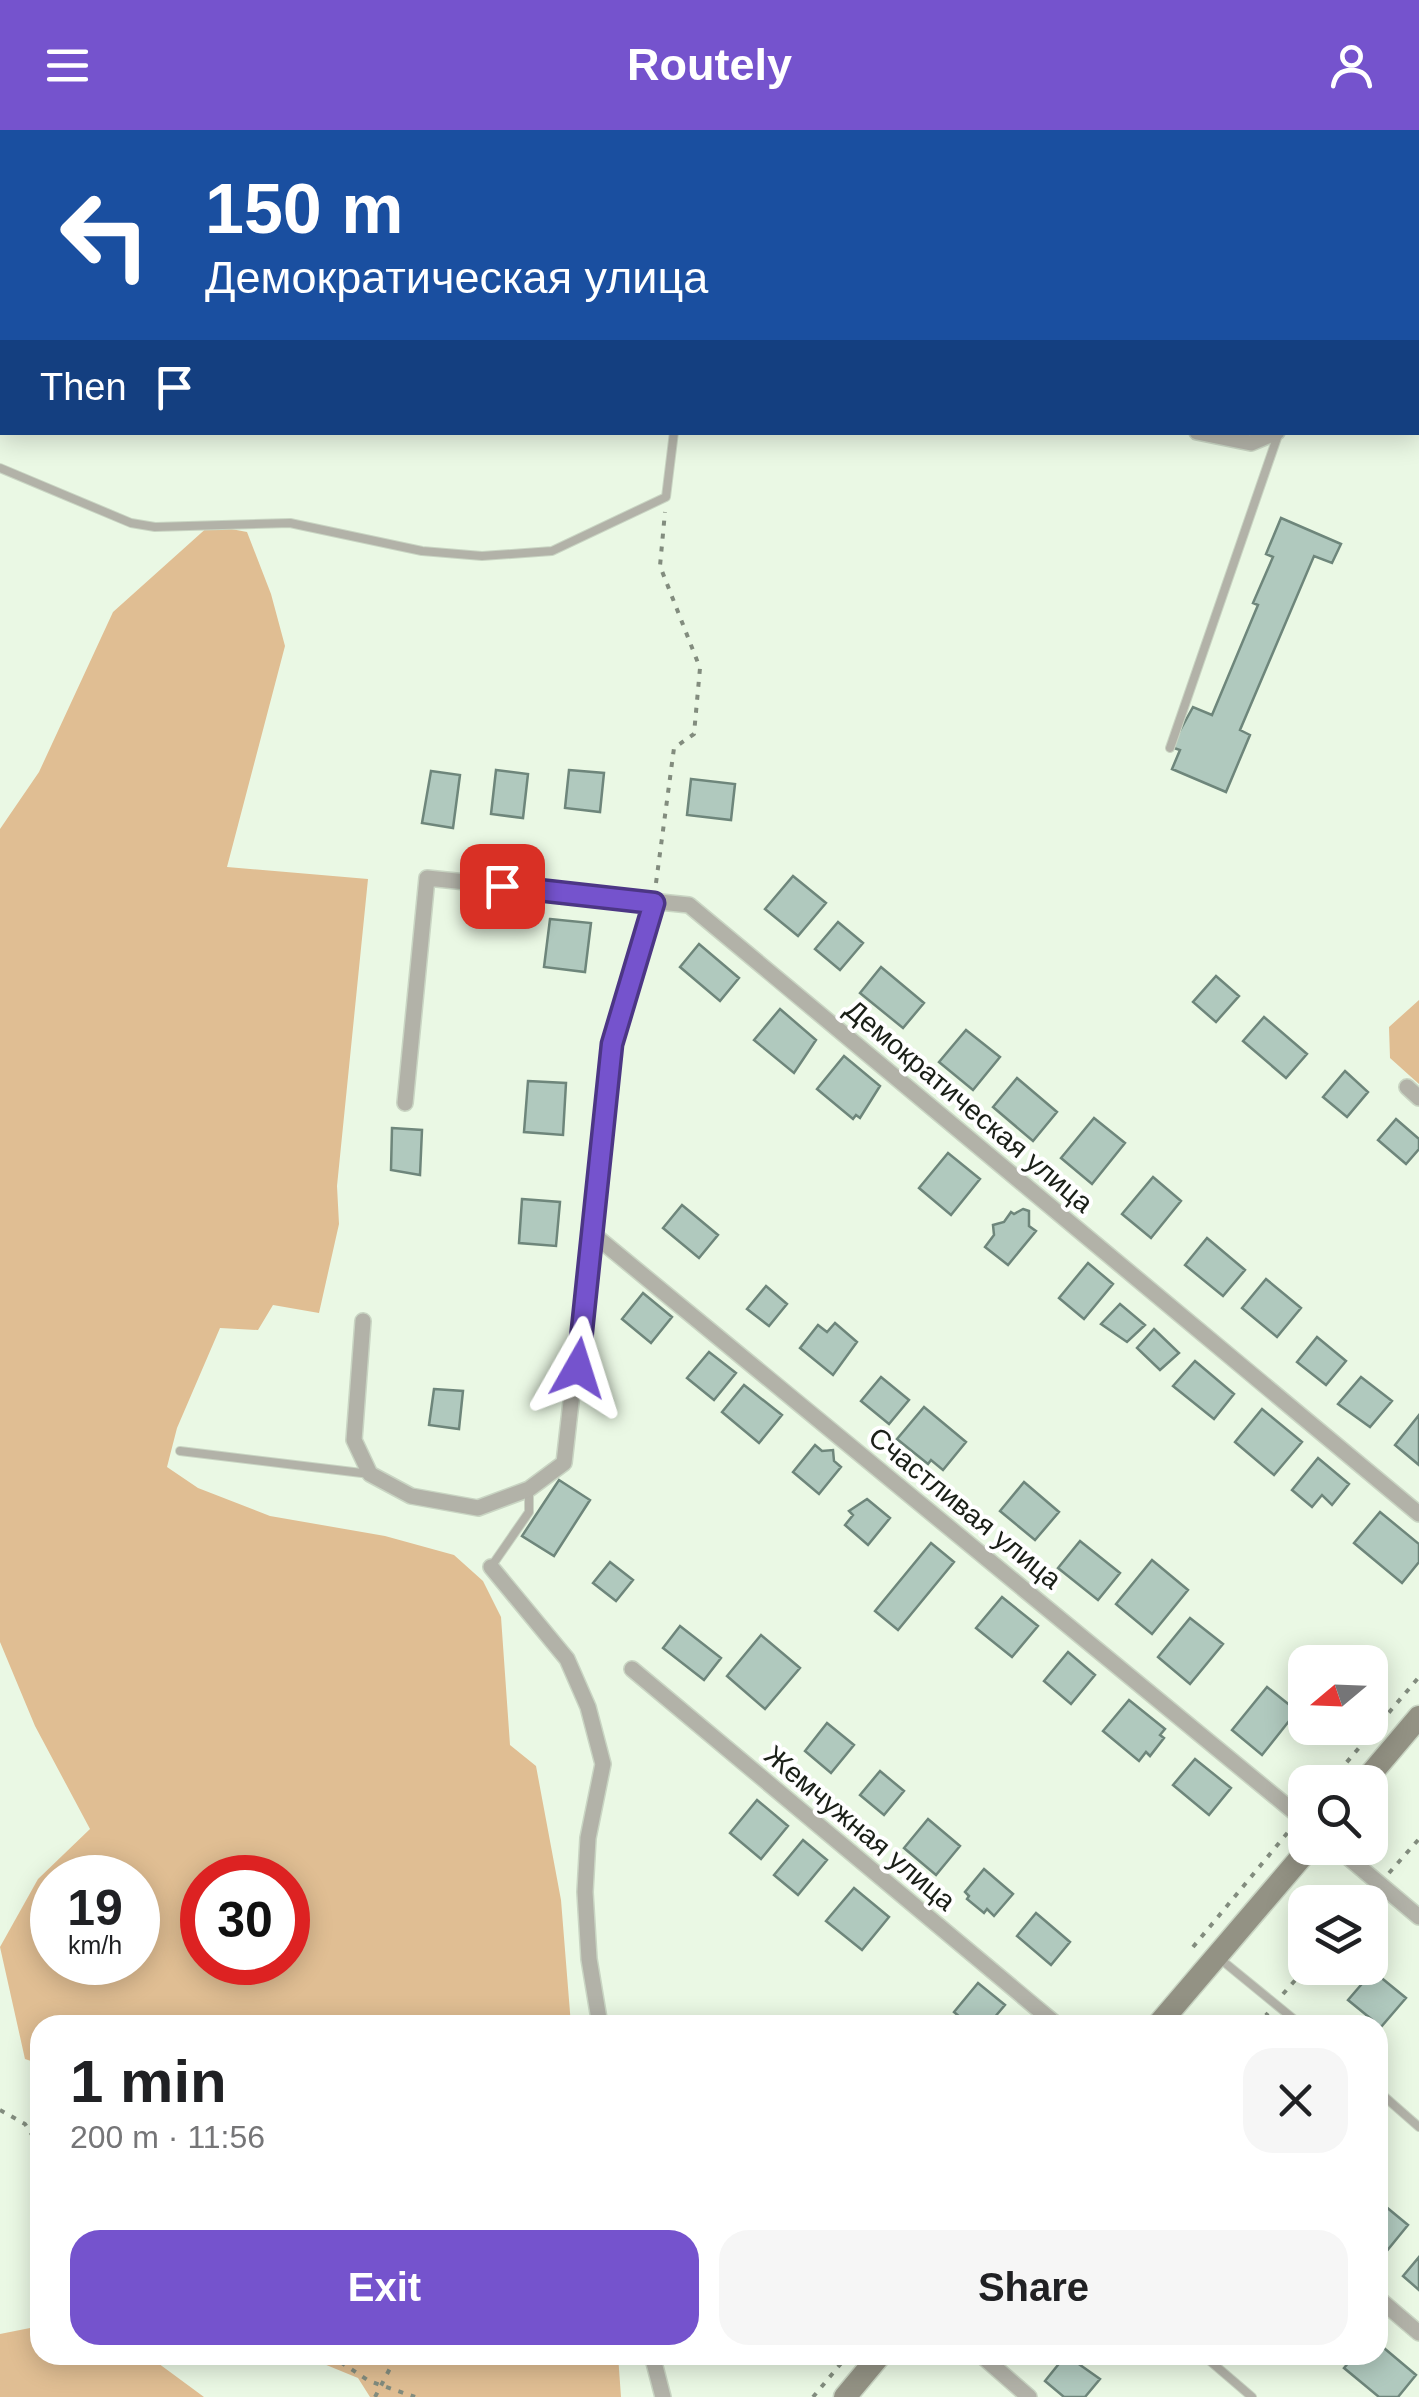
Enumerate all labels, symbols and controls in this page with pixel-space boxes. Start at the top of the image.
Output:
icon: menu [40,38,95,93]
icon: person [1324,38,1379,93]
text: Routely [627,39,792,90]
icon: left [40,170,170,300]
text: 150 m [205,170,403,248]
text: Демократическая улица [205,252,708,303]
icon: arrive [147,360,202,415]
text: Then [40,366,127,408]
pin [460,844,545,929]
icon: arrive [475,859,530,914]
street label: Демократическая улица [839,993,1099,1219]
position arrow [526,1316,630,1420]
street label: Счастливая улица [863,1421,1068,1595]
north arrow [1288,1645,1388,1745]
map controls [1288,1645,1388,1985]
street label: Жемчужная улица [759,1739,962,1917]
button: search [1288,1765,1388,1865]
speed limit sign: 30 [180,1855,310,1985]
text: 19 [67,1880,123,1936]
button: layers [1288,1885,1388,1985]
text: km/h [68,1931,122,1959]
text: 1 min [70,2048,227,2115]
button: close [1243,2048,1348,2153]
text: 200 m · 11:56 [70,2119,265,2155]
button: Exit [70,2230,699,2345]
button: Share [719,2230,1348,2345]

